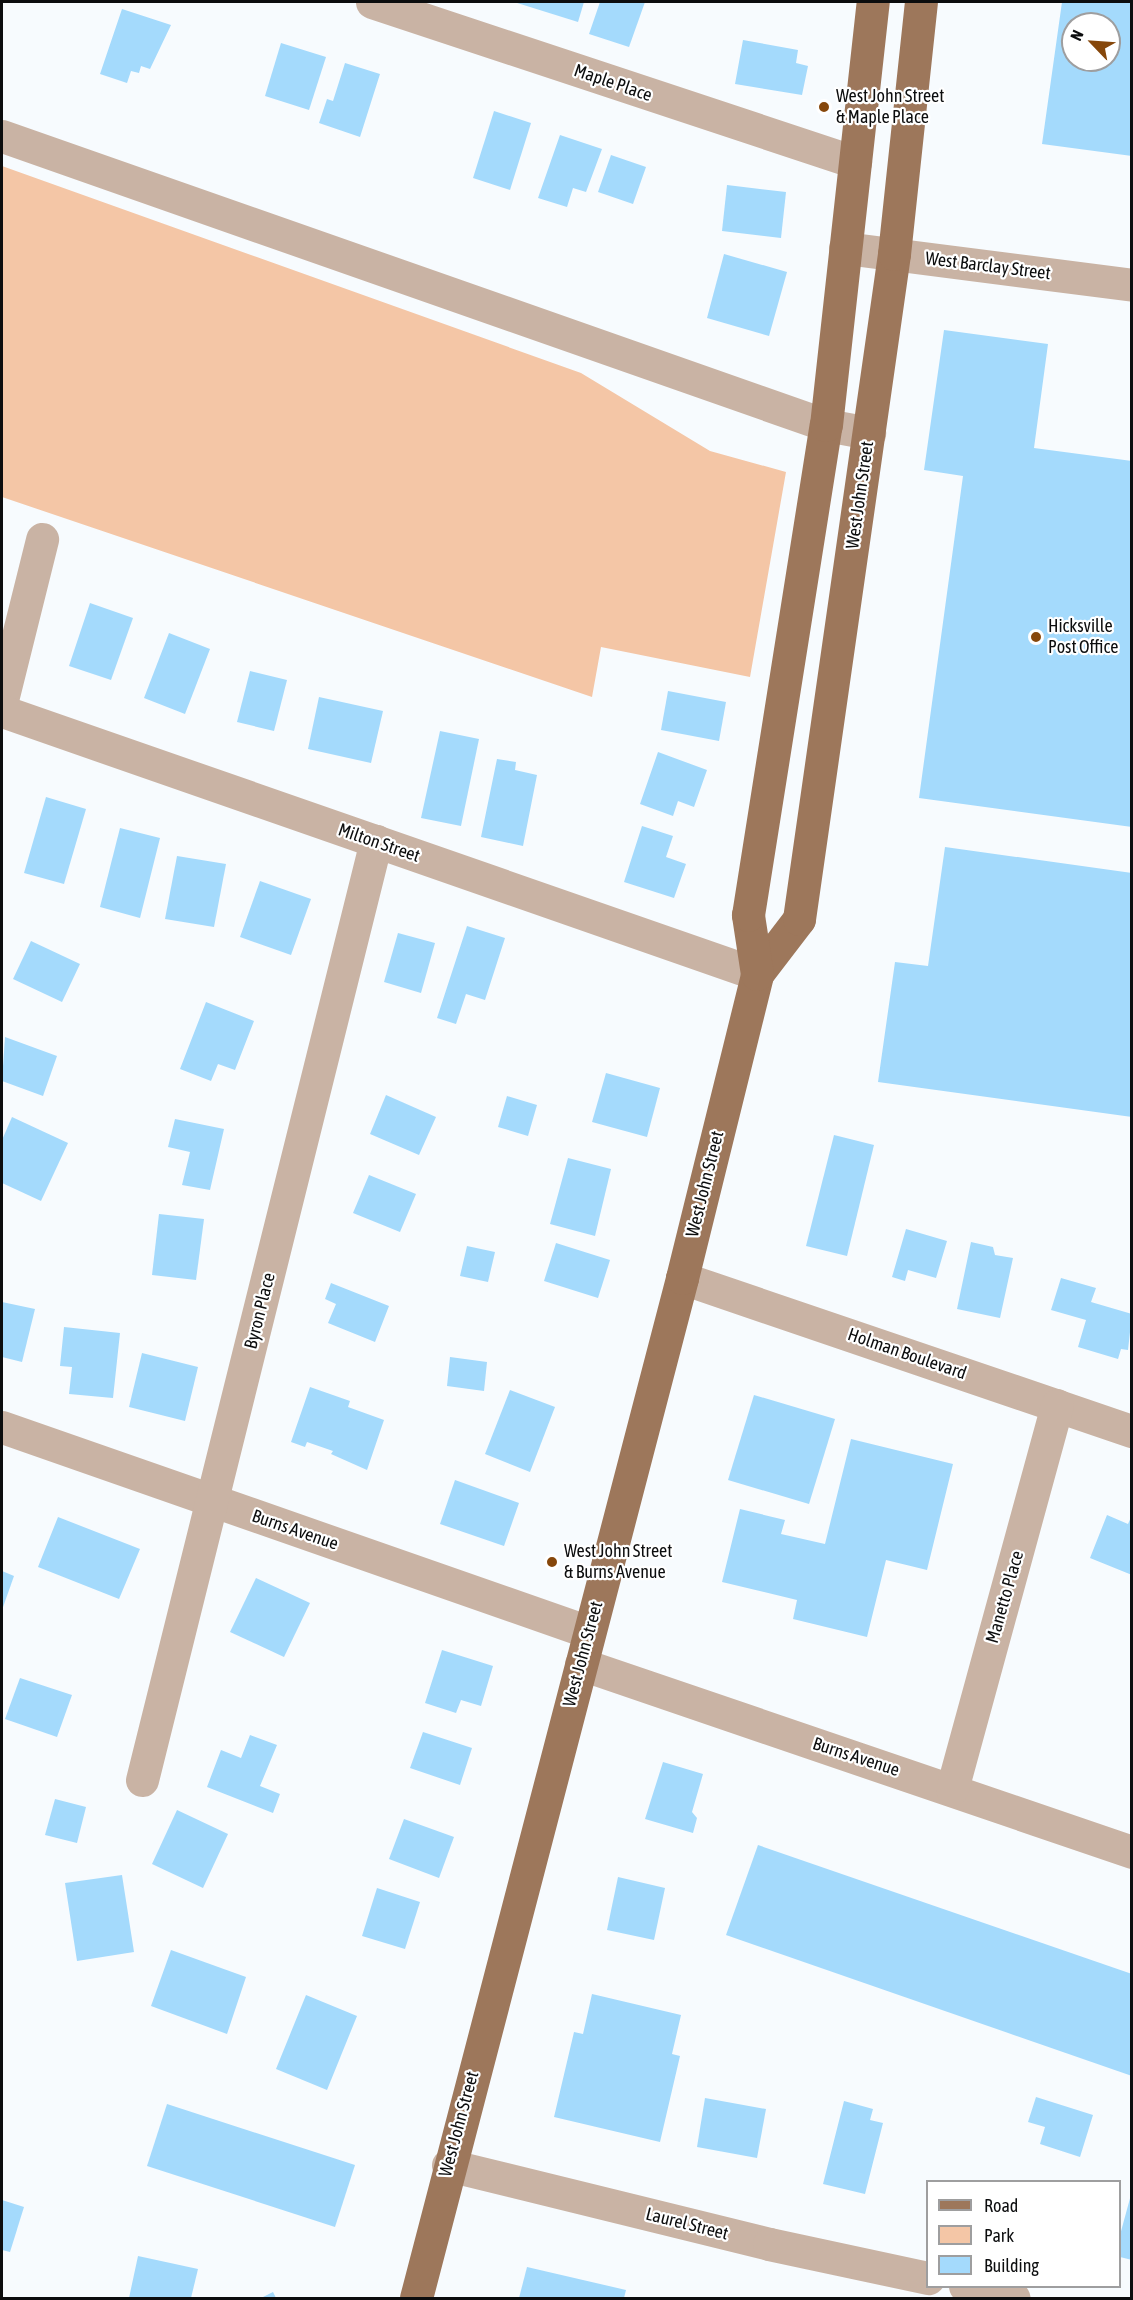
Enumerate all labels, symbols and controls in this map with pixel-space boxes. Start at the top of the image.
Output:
north arrow [1061,12,1121,72]
text: N [1066,27,1087,43]
street label: Maple Place [571,60,655,106]
place label: West John Street & Maple Place [836,86,944,128]
marker: West John Street & Maple Place [817,100,831,114]
street label: West Barclay Street [924,248,1052,284]
street label: West John Street [842,440,878,550]
place label: Hicksville Post Office [1048,616,1118,658]
marker: Hicksville Post Office [1029,630,1043,644]
street label: Milton Street [335,819,423,867]
street label: West John Street [681,1129,729,1239]
street label: Byron Place [240,1271,280,1351]
street label: Holman Boulevard [845,1324,969,1384]
street label: Burns Avenue [249,1505,341,1555]
place label: West John Street & Burns Avenue [564,1541,672,1584]
street label: Manetto Place [981,1548,1029,1646]
marker: West John Street & Burns Avenue [545,1555,559,1569]
street label: West John Street [559,1599,607,1709]
street label: Burns Avenue [810,1733,902,1781]
street label: West John Street [435,2069,483,2179]
legend [926,2180,1121,2288]
text: Road [984,2195,1018,2216]
street label: Laurel Street [644,2203,730,2245]
text: Park [984,2225,1014,2246]
text: Building [984,2255,1039,2276]

